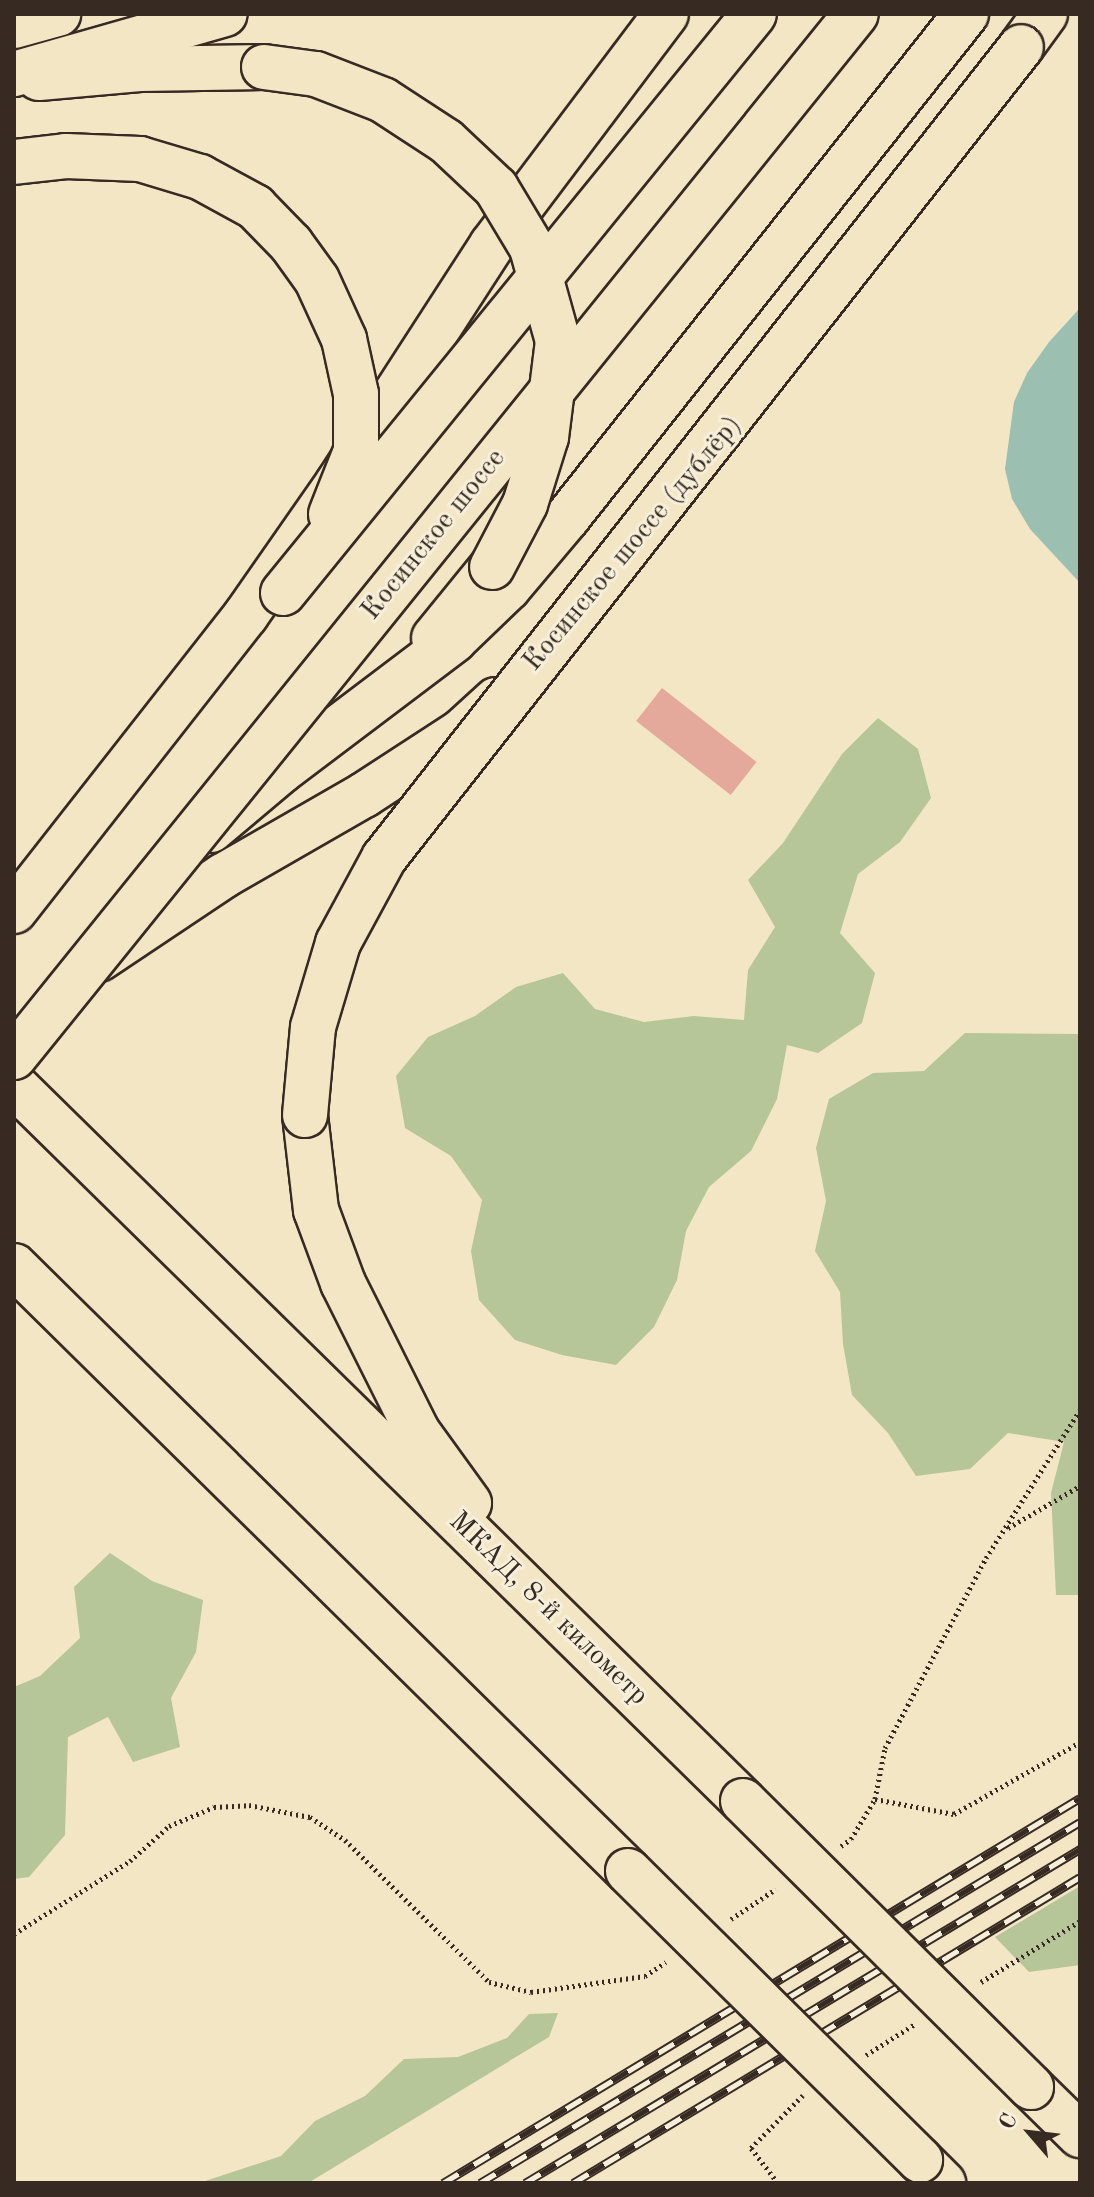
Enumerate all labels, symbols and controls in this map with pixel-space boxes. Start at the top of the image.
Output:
street label: Косинское шоссе (дублёр) [516,410,750,678]
street label: Косинское шоссе [355,443,513,627]
street label: МКАД, 8-й километр [441,1505,655,1713]
north arrow [990,2093,1070,2173]
text: С [996,2110,1022,2133]

